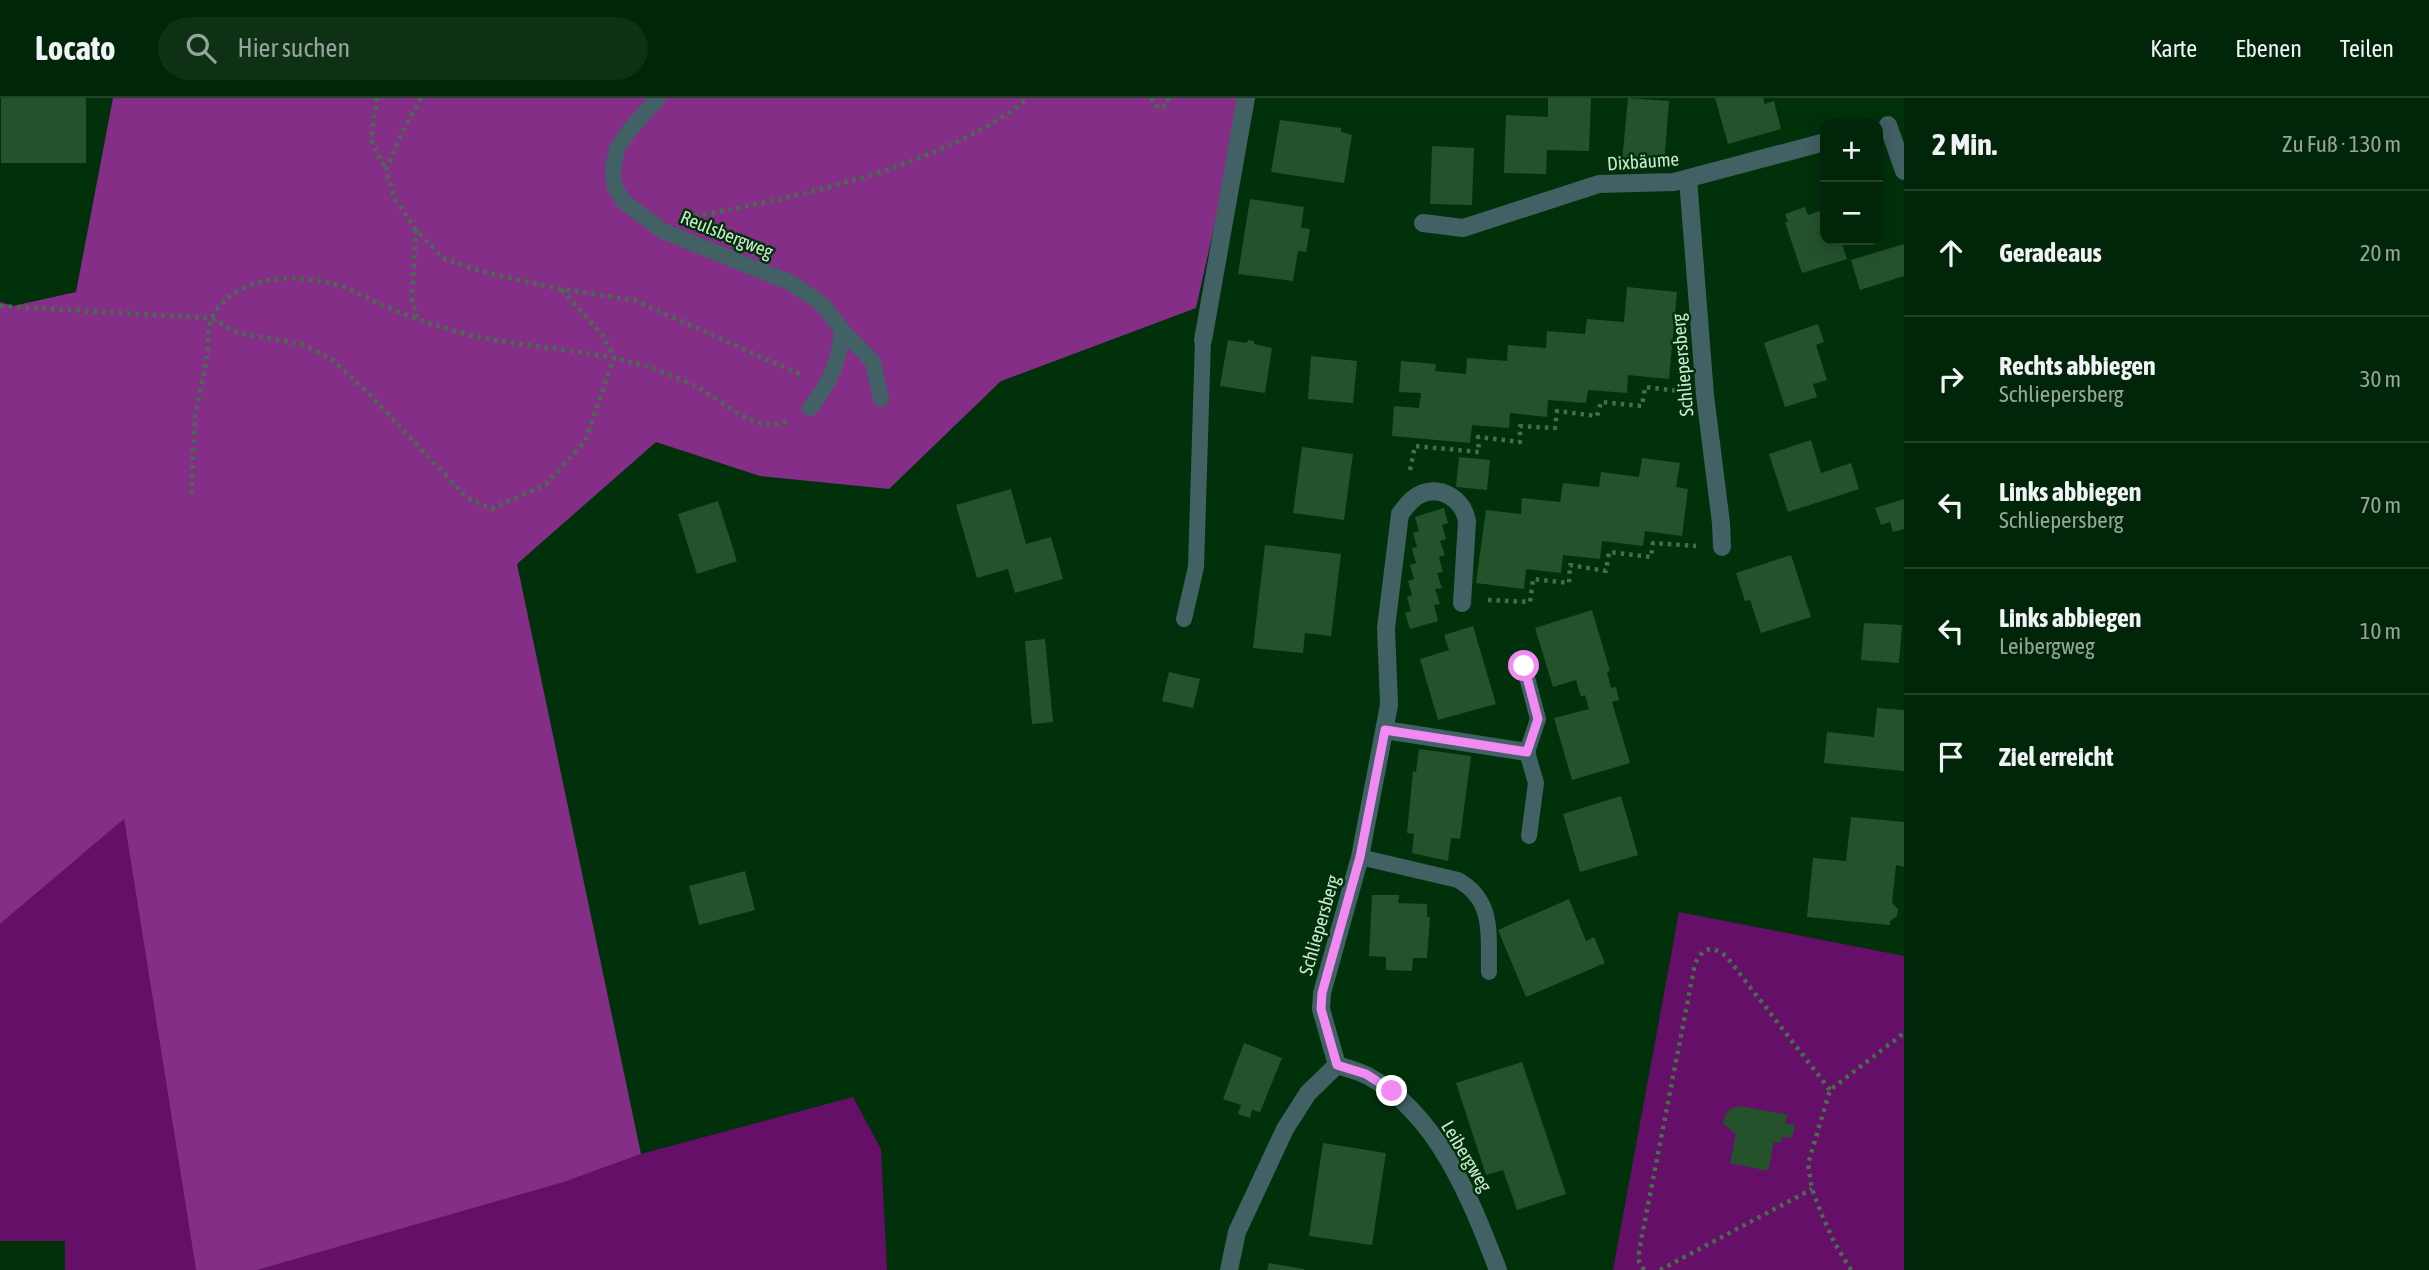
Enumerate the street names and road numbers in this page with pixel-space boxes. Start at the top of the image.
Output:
street label: Dixbäume [1606,148,1680,174]
street label: Reulsbergweg [678,205,777,263]
street label: Schliepersberg [1666,312,1697,417]
street label: Schliepersberg [1294,872,1344,978]
street label: Leibergweg [1437,1116,1497,1196]

